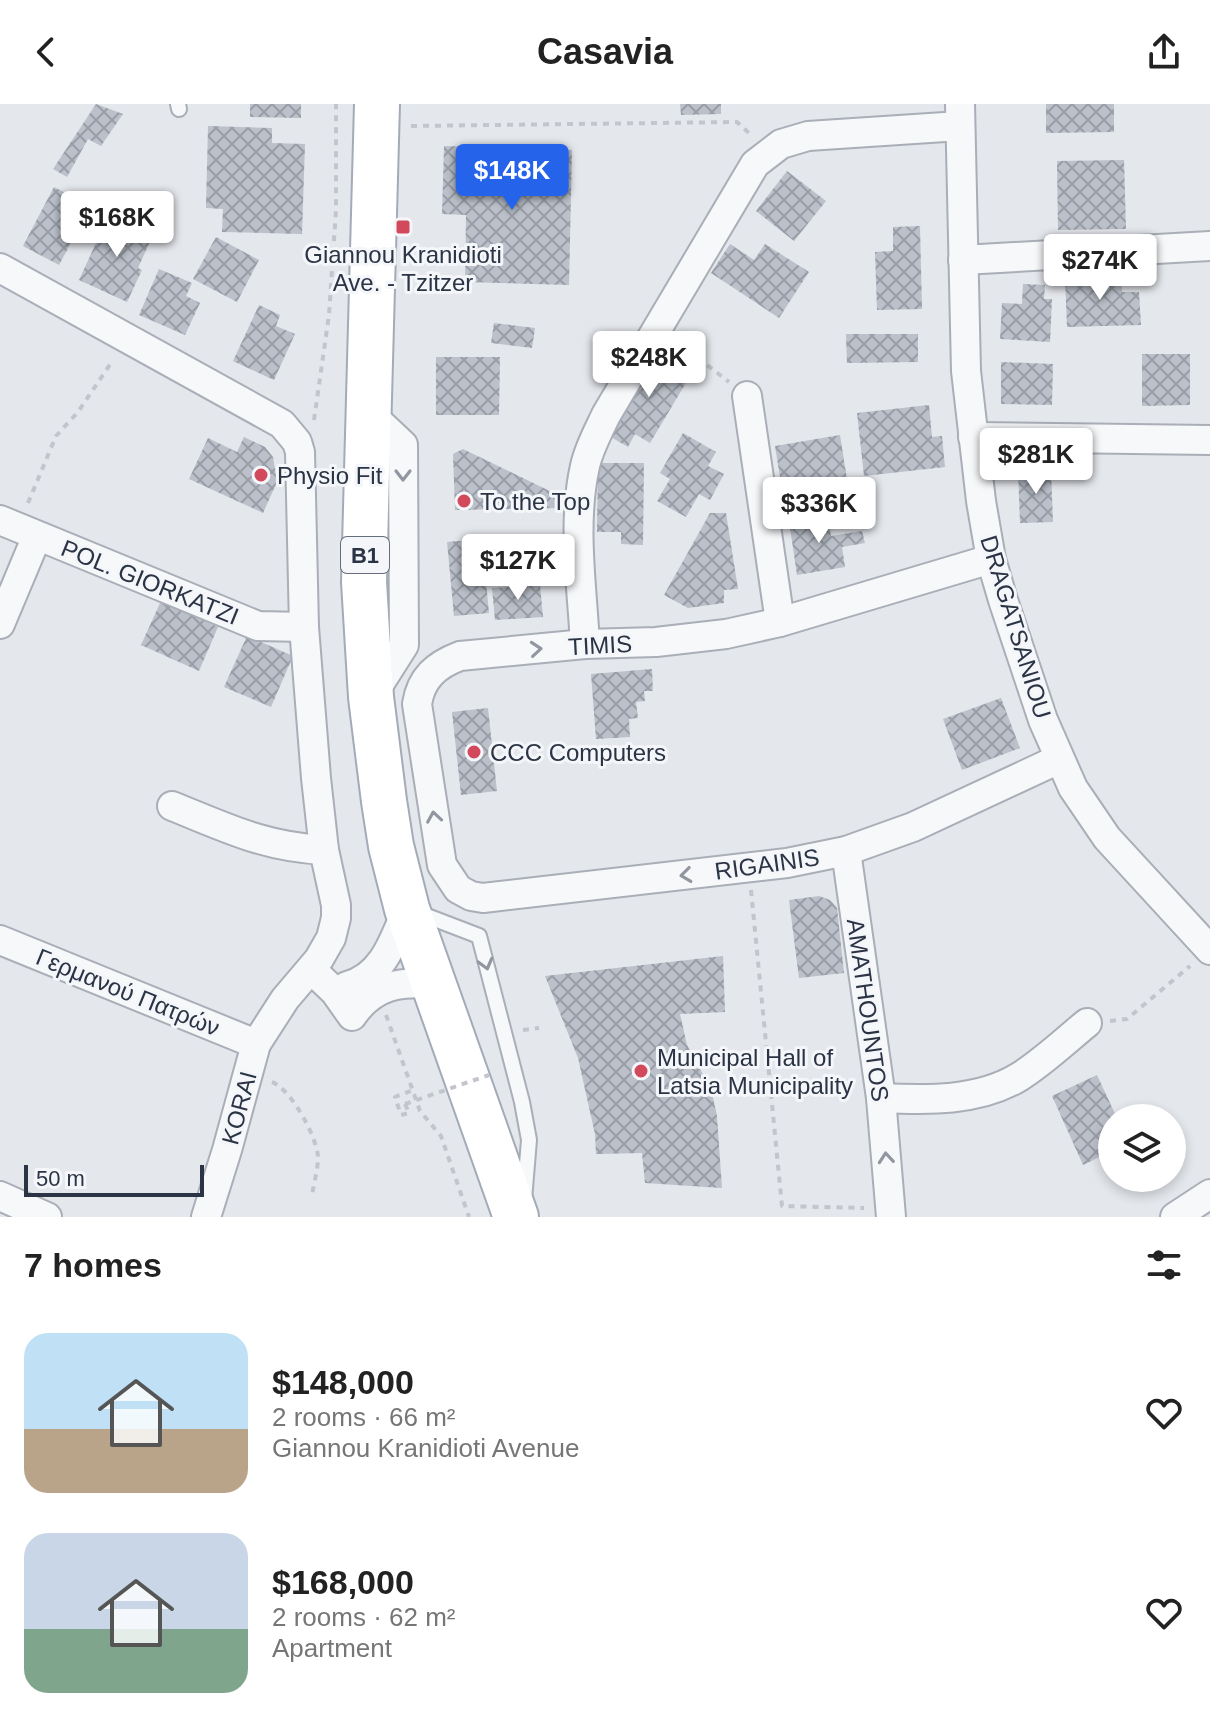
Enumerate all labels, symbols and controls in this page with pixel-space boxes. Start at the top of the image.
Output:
icon: back [24,30,68,74]
icon: share [1142,30,1186,74]
text: Casavia [537,31,673,72]
pin: $148K [456,144,568,212]
text: $148K [474,155,550,185]
pin: $168K [61,191,173,259]
text: $168K [79,202,155,232]
marker: Giannou Kranidioti Ave. - Tzitzer [394,218,412,236]
pin: $274K [1044,234,1156,302]
place label: Giannou Kranidioti Ave. - Tzitzer [304,241,502,296]
text: $274K [1062,245,1138,275]
pin: $248K [593,331,705,399]
text: $248K [611,342,687,372]
pin: $281K [980,428,1092,496]
text: $281K [998,439,1074,469]
place label: Physio Fit [277,462,383,489]
marker: Physio Fit [252,466,270,484]
one-way arrow [395,469,412,482]
pin: $336K [763,477,875,545]
place label: To the Top [480,488,590,515]
text: $336K [781,488,857,518]
marker: To the Top [455,492,473,510]
street label: DRAGATSANIOU [975,532,1057,722]
street label: POL. GIORKATZI [57,534,243,630]
pin: $127K [462,534,574,602]
road number: B1 [341,537,389,573]
text: $127K [480,545,556,575]
street label: TIMIS [567,630,633,660]
one-way arrow [530,641,543,658]
place label: CCC Computers [490,739,666,766]
marker: CCC Computers [465,743,483,761]
one-way arrow [426,810,443,823]
street label: RIGAINIS [713,843,821,885]
one-way arrow [679,866,692,883]
street label: AMATHOUNTOS [842,917,894,1103]
street label: Γερμανού Πατρών [32,943,224,1041]
one-way arrow [477,957,493,971]
place label: Municipal Hall of Latsia Municipality [657,1044,853,1099]
marker: Municipal Hall of Latsia Municipality [632,1062,650,1080]
street label: KORAI [216,1068,262,1148]
map controls [1098,1104,1186,1192]
button: layers [1098,1104,1186,1192]
one-way arrow [878,1151,895,1164]
scale bar [24,1161,204,1197]
text: 50 m [36,1166,85,1191]
icon: filters [1142,1243,1186,1287]
text: 7 homes [24,1246,162,1284]
text: $148,000 [272,1363,414,1401]
icon: home [88,1365,184,1461]
icon: heart [1142,1391,1186,1435]
text: 2 rooms · 66 m² [272,1402,456,1432]
text: Giannou Kranidioti Avenue [272,1433,579,1463]
text: $168,000 [272,1563,414,1601]
icon: home [88,1565,184,1661]
icon: heart [1142,1591,1186,1635]
text: 2 rooms · 62 m² [272,1602,456,1632]
text: Apartment [272,1633,392,1663]

